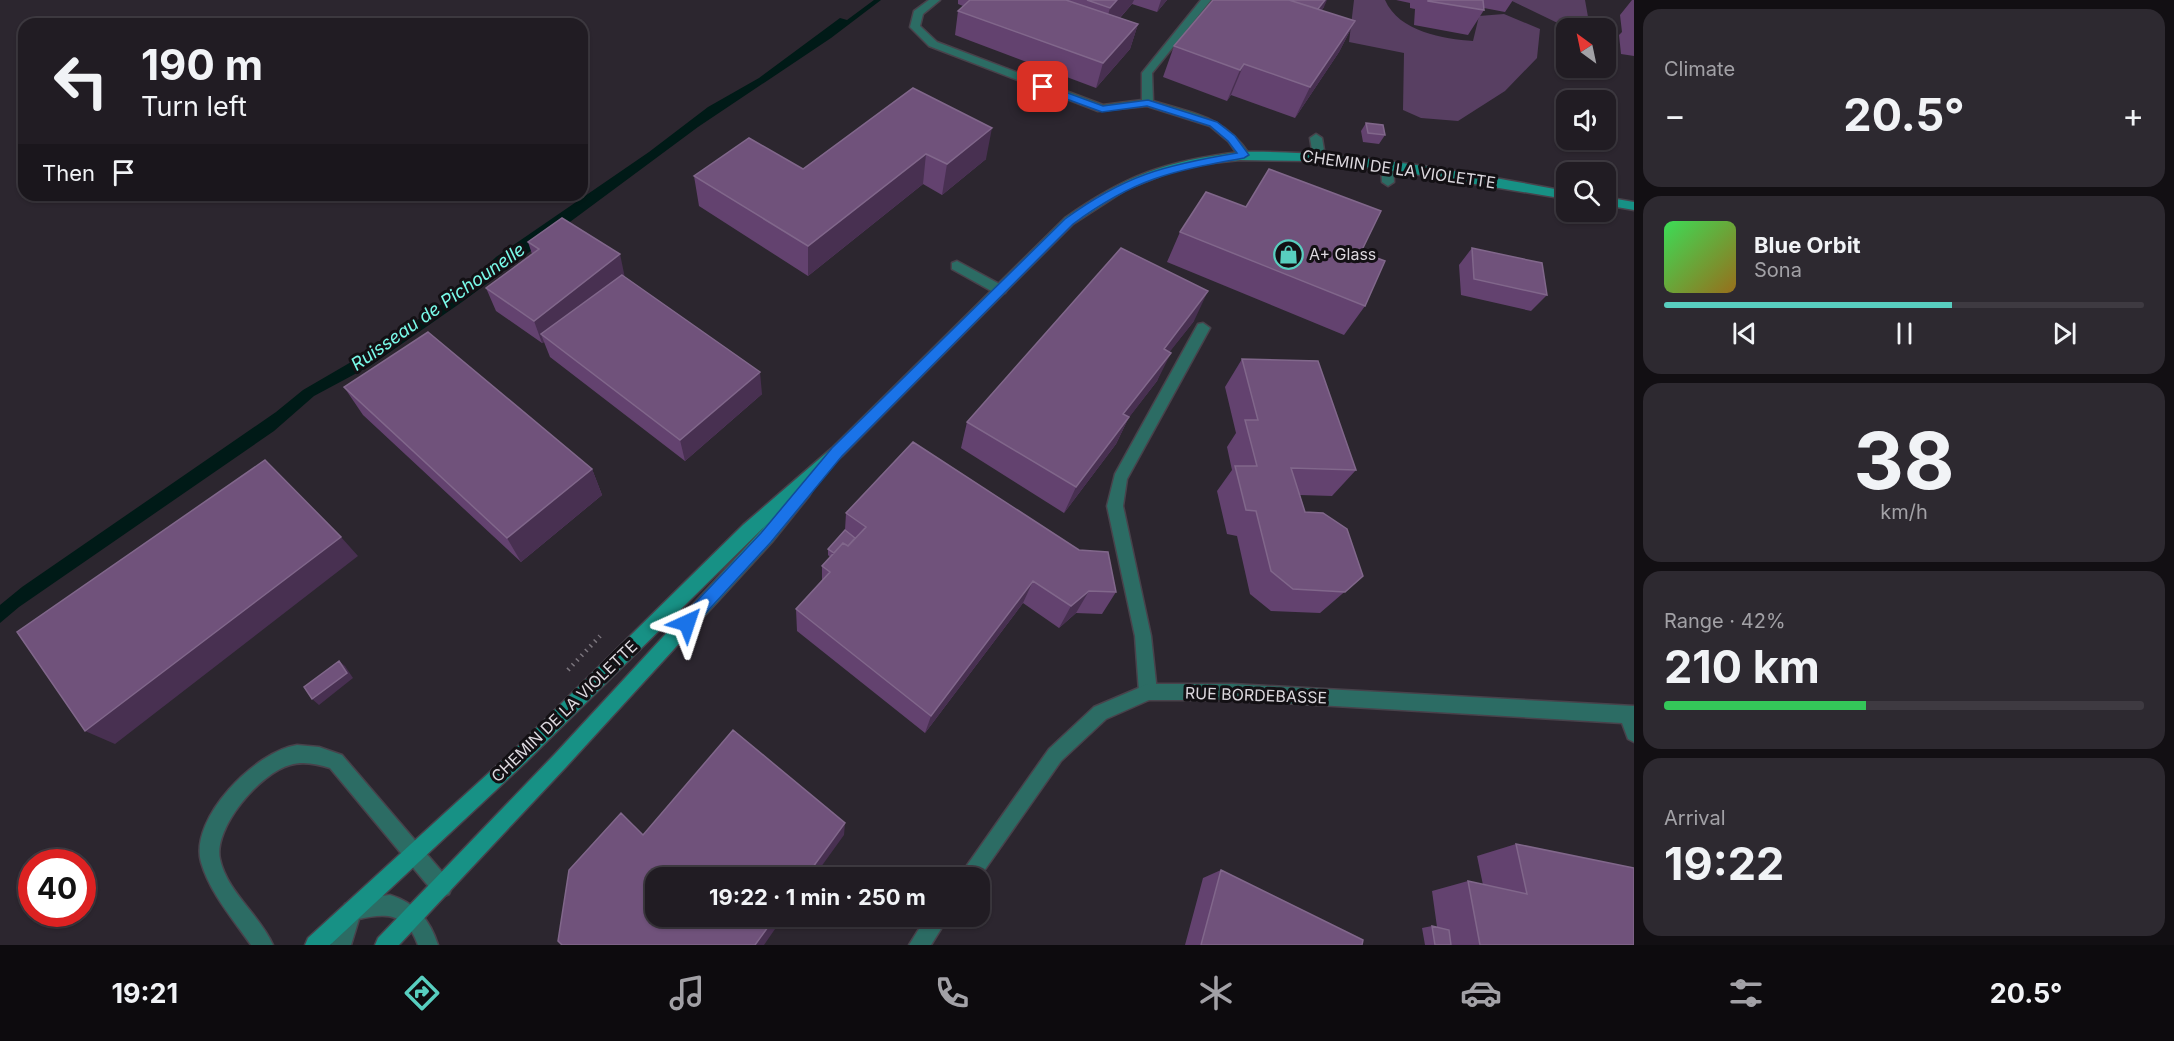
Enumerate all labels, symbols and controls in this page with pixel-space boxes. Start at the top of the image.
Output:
north arrow [1556,18,1616,78]
map controls [1556,18,1616,222]
text: 190 m [141,39,263,90]
icon: left [42,42,120,120]
text: Climate [1664,57,1735,81]
pin [1017,61,1068,112]
icon: arrive [1026,70,1059,103]
text: 20.5° [1843,87,1965,142]
text: Turn left [141,90,247,123]
button: sound [1556,90,1616,150]
text: − [1664,95,1686,135]
text: + [2122,95,2144,135]
street label: CHEMIN DE LA VIOLETTE [1301,146,1497,192]
icon: arrive [107,156,140,189]
text: Then [42,160,95,186]
button: search [1556,162,1616,222]
text: Blue Orbit [1754,232,1861,258]
water label: Ruisseau de Pichounelle [347,238,529,375]
shop icon: A+ Glass [1272,238,1304,270]
place label: A+ Glass [1309,244,1376,264]
text: Sona [1754,258,1802,282]
icon: previous [1728,317,1761,350]
icon: pause [1888,317,1921,350]
icon: next [2048,317,2081,350]
text: 38 [1853,413,1955,508]
text: km/h [1880,500,1928,524]
position arrow [655,591,719,655]
text: Range · 42% [1664,609,1786,633]
street label: CHEMIN DE LA VIOLETTE [487,636,641,786]
text: 210 km [1664,639,1820,694]
street label: RUE BORDEBASSE [1185,683,1327,707]
text: Arrival [1664,806,1726,830]
text: 19:22 [1664,836,1784,891]
speed limit sign: 40 [18,849,96,927]
text: 19:22 · 1 min · 250 m [709,884,926,910]
icon: directions [401,972,443,1014]
icon: music [666,972,708,1014]
icon: phone [931,972,973,1014]
icon: climate [1195,972,1237,1014]
icon: car [1460,972,1502,1014]
icon: filters [1725,972,1767,1014]
text: 19:21 [111,977,178,1010]
text: 20.5° [1990,977,2063,1010]

